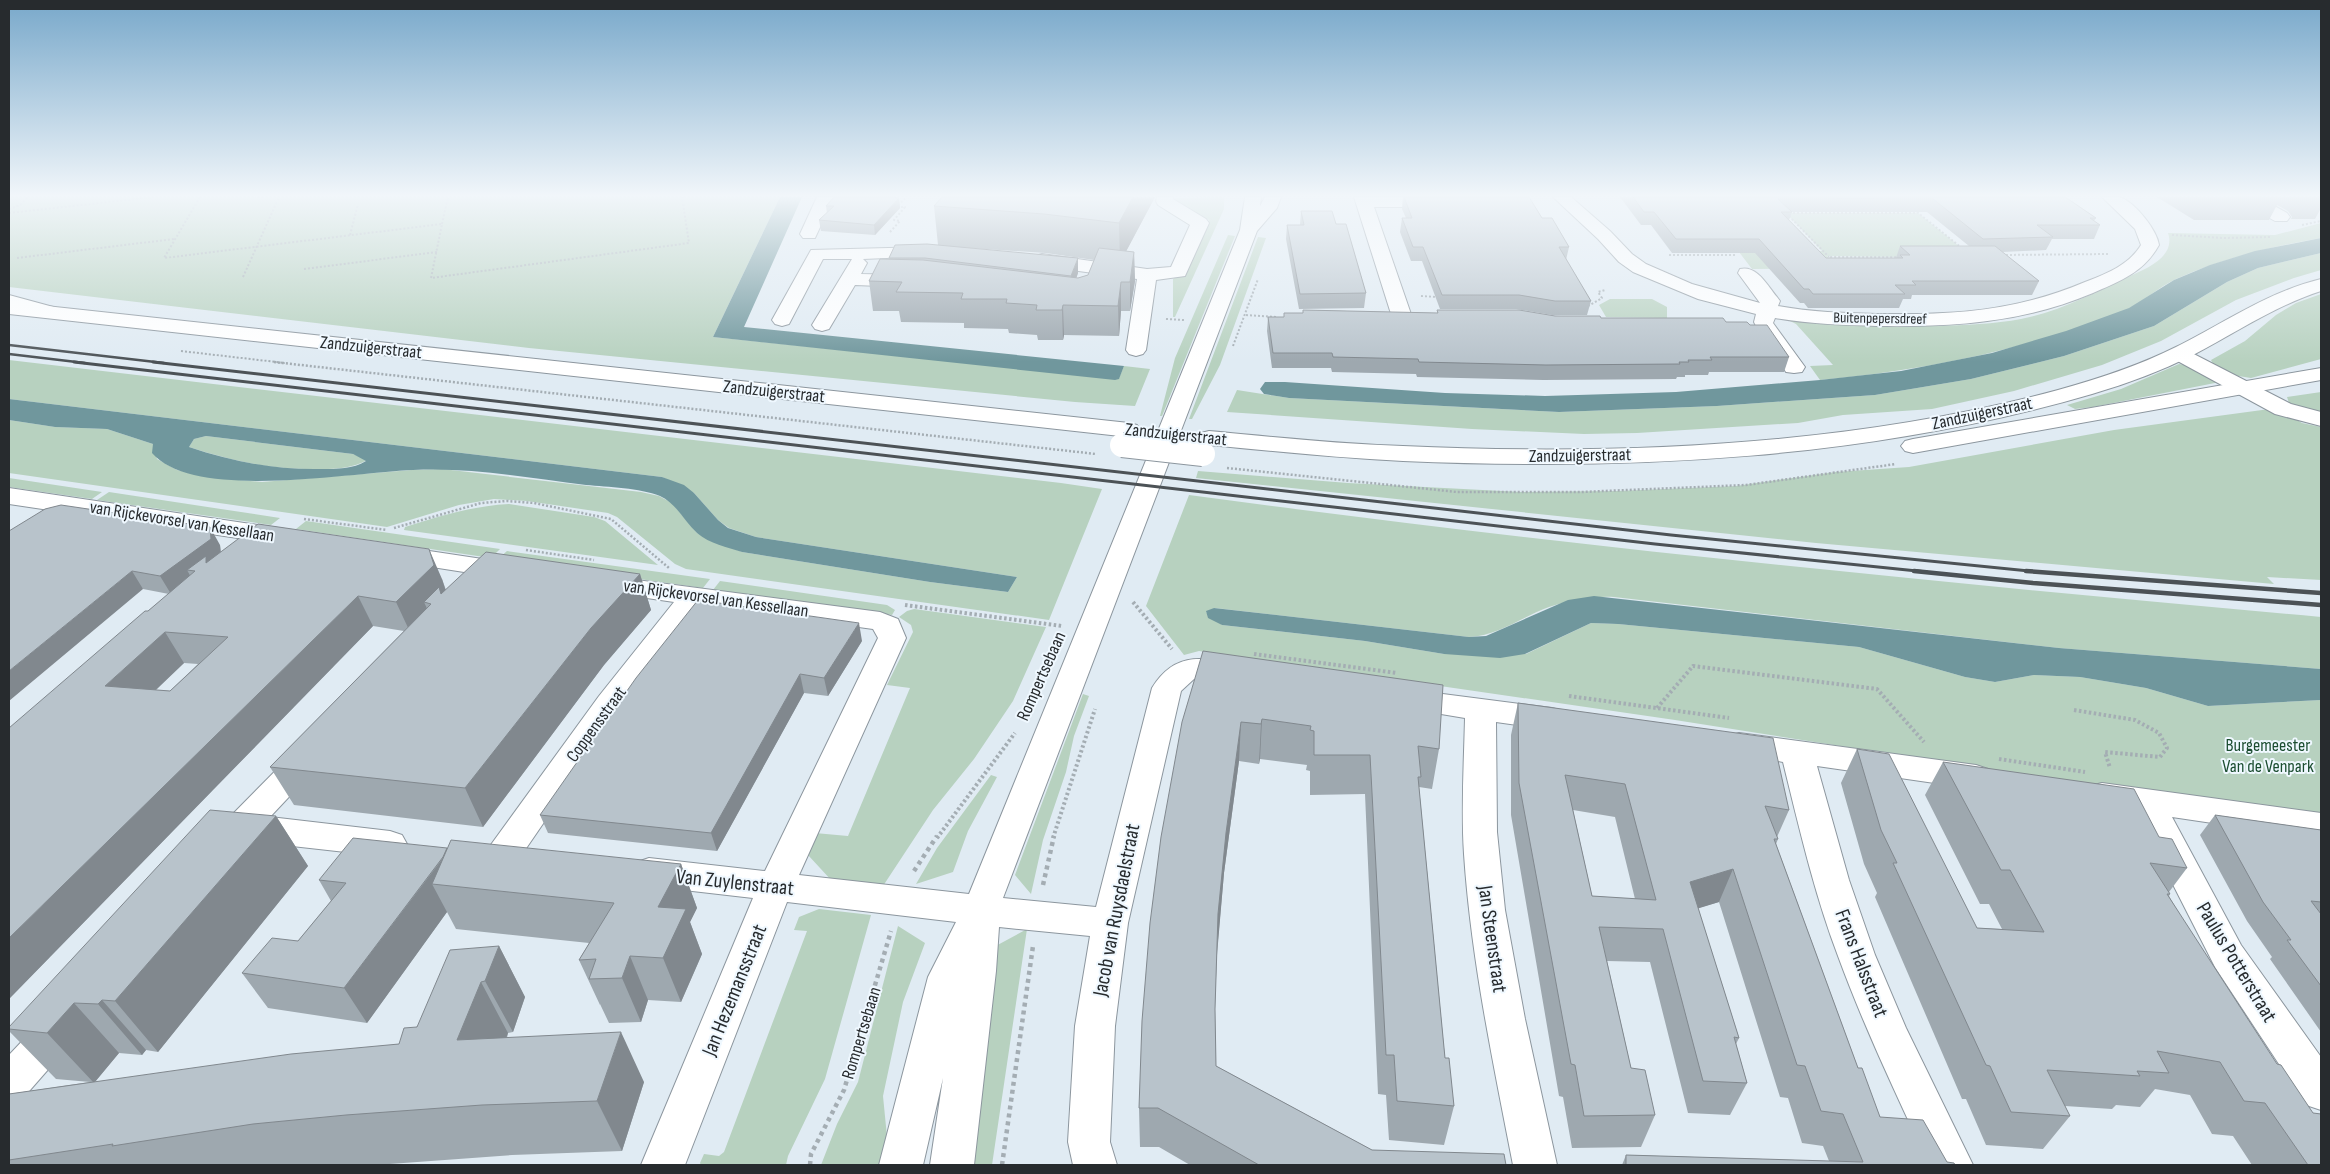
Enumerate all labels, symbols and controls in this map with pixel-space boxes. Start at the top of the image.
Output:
street label: Buitenpepersdreef [1833,308,1927,329]
street label: Zandzuigerstraat [319,332,423,363]
street label: Zandzuigerstraat [722,376,826,407]
street label: Zandzuigerstraat [1930,392,2035,434]
street label: Zandzuigerstraat [1124,419,1228,450]
street label: Zandzuigerstraat [1529,444,1632,467]
street label: van Rijckevorsel van Kessellaan [88,497,276,546]
street label: van Rijckevorsel van Kessellaan [622,575,810,622]
street label: Rompertsebaan [1012,628,1070,724]
street label: Coppensstraat [562,682,631,766]
park label: Burgemeester Van de Venpark [2222,735,2314,777]
street label: Jacob van Ruysdaelstraat [1087,822,1145,999]
street label: Van Zuylenstraat [675,864,795,901]
street label: Jan Steenstraat [1472,883,1512,994]
street label: Paulus Potterstraat [2191,898,2282,1027]
street label: Frans Halsstraat [1829,906,1894,1021]
street label: Jan Hezemansstraat [696,921,772,1061]
street label: Rompertsebaan [838,985,885,1082]

